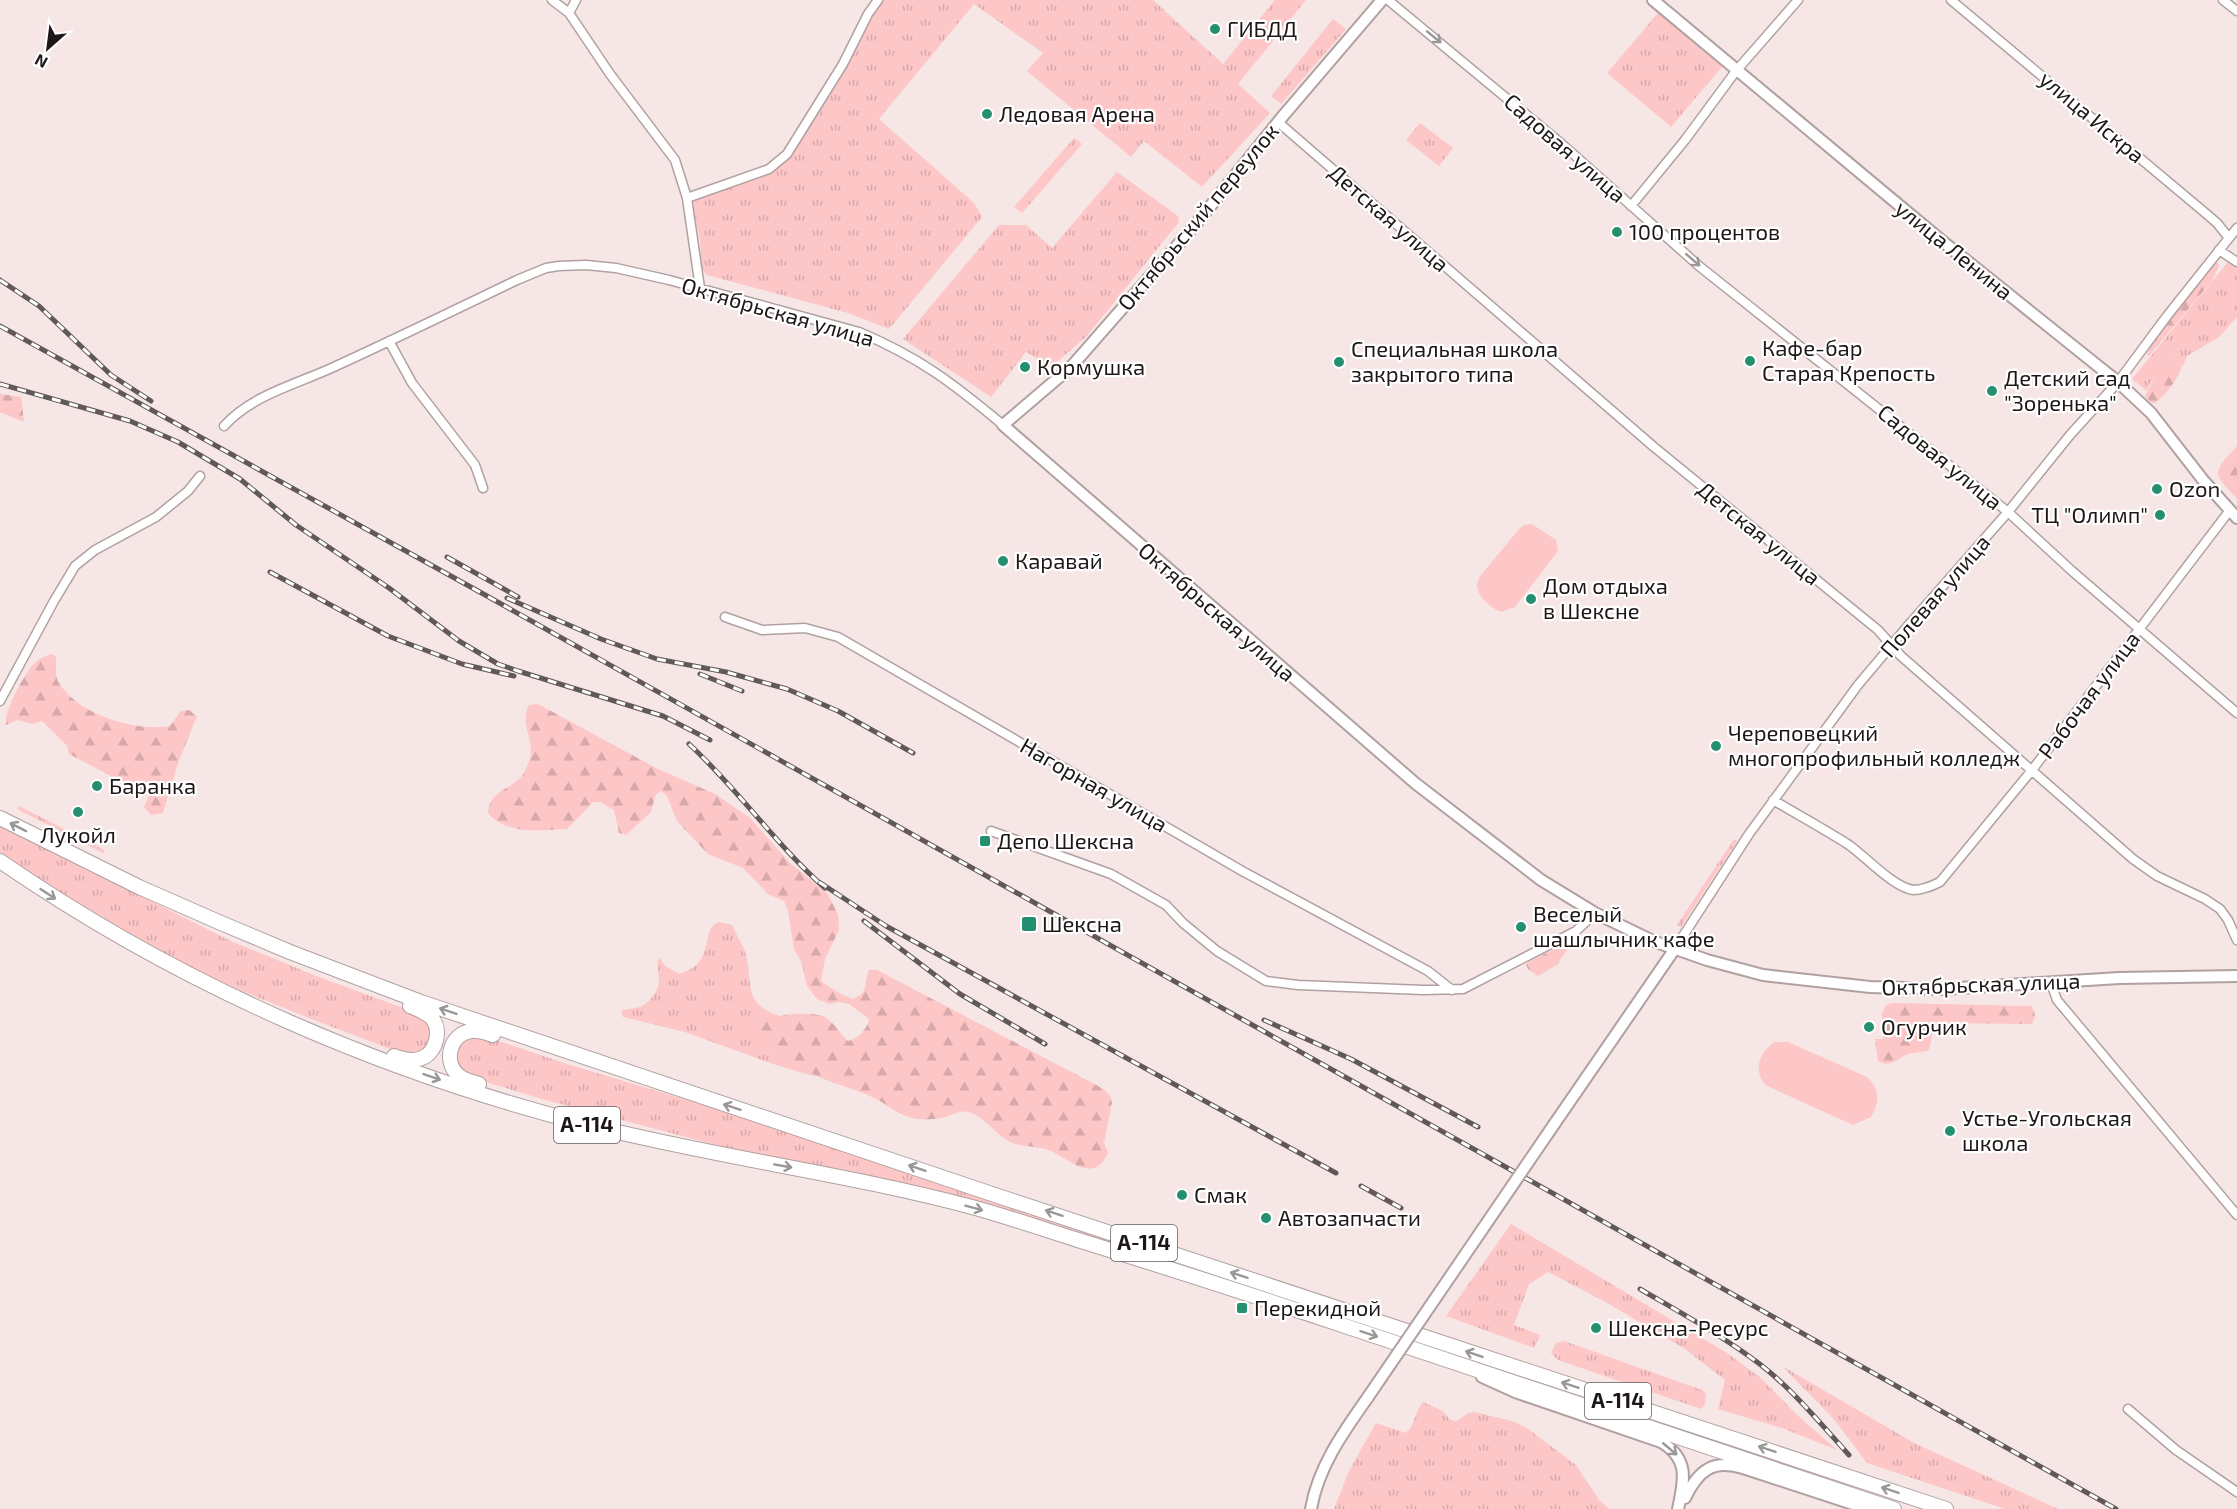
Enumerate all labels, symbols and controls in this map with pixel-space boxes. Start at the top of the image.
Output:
place label: ГИБДД [1227,15,1297,41]
north arrow [18,18,78,78]
marker: ГИБДД [1208,22,1222,36]
one-way arrow [1425,30,1441,43]
text: N [31,51,50,73]
street label: улица Искра [2034,65,2150,168]
street label: Садовая улица [1499,87,1632,208]
place label: Ледовая Арена [999,100,1155,126]
marker: Ледовая Арена [980,107,994,121]
street label: Октябрьский переулок [1111,117,1284,316]
street label: Детская улица [1324,158,1455,277]
street label: улица Ленина [1890,194,2018,305]
place label: 100 процентов [1629,218,1780,244]
marker: 100 процентов [1610,225,1624,239]
one-way arrow [1685,253,1700,267]
street label: Октябрьская улица [679,271,878,352]
place label: Кафе-бар Старая Крепость [1762,334,1935,385]
place label: Специальная школа закрытого типа [1351,335,1558,386]
place label: Кормушка [1037,353,1145,380]
marker: Кафе-бар Старая Крепость [1743,354,1757,368]
marker: Специальная школа закрытого типа [1332,355,1346,369]
marker: Кормушка [1018,360,1032,374]
place label: Детский сад "Зоренька" [2004,364,2131,415]
marker: Детский сад "Зоренька" [1985,384,1999,398]
street label: Садовая улица [1872,398,2008,515]
street label: Детская улица [1692,475,1826,590]
place label: Ozon [2169,475,2220,501]
marker: Ozon [2150,482,2164,496]
place label: ТЦ "Олимп" [2031,501,2148,527]
marker: ТЦ "Олимп" [2153,508,2167,522]
street label: Полевая улица [1874,529,1995,663]
street label: Октябрьская улица [1133,536,1301,687]
place label: Каравай [1015,547,1103,573]
marker: Каравай [996,554,1010,568]
place label: Дом отдыха в Шекснe [1543,572,1668,623]
marker: Дом отдыха в Шекснe [1524,592,1538,606]
street label: Рабочая улица [2032,626,2145,764]
place label: Череповецкий многопрофильный колледж [1728,719,2020,770]
street label: Нагорная улица [1016,732,1173,838]
marker: Череповецкий многопрофильный колледж [1709,739,1723,753]
place label: Баранка [109,772,196,798]
marker: Баранка [90,779,104,793]
marker: Лукойл [71,805,85,819]
one-way arrow [9,821,27,832]
place label: Лукойл [40,821,116,848]
place label: Депо Шексна [997,827,1134,853]
marker: Депо Шексна [978,834,992,848]
one-way arrow [40,888,56,900]
place label: Веселый шашлычник кафе [1533,900,1715,951]
place label: Шексна [1042,910,1122,936]
marker: Шексна [1020,915,1038,933]
marker: Веселый шашлычник кафе [1514,920,1528,934]
street label: Октябрьская улица [1881,967,2081,1000]
one-way arrow [439,1004,458,1015]
place label: Огурчик [1881,1013,1967,1040]
marker: Огурчик [1862,1020,1876,1034]
one-way arrow [422,1073,441,1084]
one-way arrow [723,1100,742,1111]
place label: Устье-Угольская школа [1962,1104,2132,1155]
road number: А-114 [554,1107,620,1143]
marker: Устье-Угольская школа [1943,1124,1957,1138]
one-way arrow [773,1161,793,1172]
one-way arrow [908,1162,927,1173]
place label: Смак [1194,1181,1247,1207]
marker: Смак [1175,1188,1189,1202]
one-way arrow [964,1202,983,1214]
place label: Автозапчасти [1278,1204,1421,1230]
one-way arrow [1045,1207,1064,1218]
marker: Автозапчасти [1259,1211,1273,1225]
road number: А-114 [1111,1225,1177,1261]
one-way arrow [1230,1268,1249,1279]
place label: Перекидной [1254,1294,1381,1320]
marker: Перекидной [1235,1301,1249,1315]
place label: Шексна-Ресурс [1608,1314,1769,1341]
marker: Шексна-Ресурс [1589,1321,1603,1335]
one-way arrow [1359,1330,1378,1341]
one-way arrow [1465,1347,1484,1358]
one-way arrow [1561,1379,1580,1390]
road number: А-114 [1585,1383,1651,1419]
one-way arrow [1662,1443,1678,1456]
one-way arrow [1758,1443,1777,1454]
one-way arrow [1881,1484,1900,1495]

